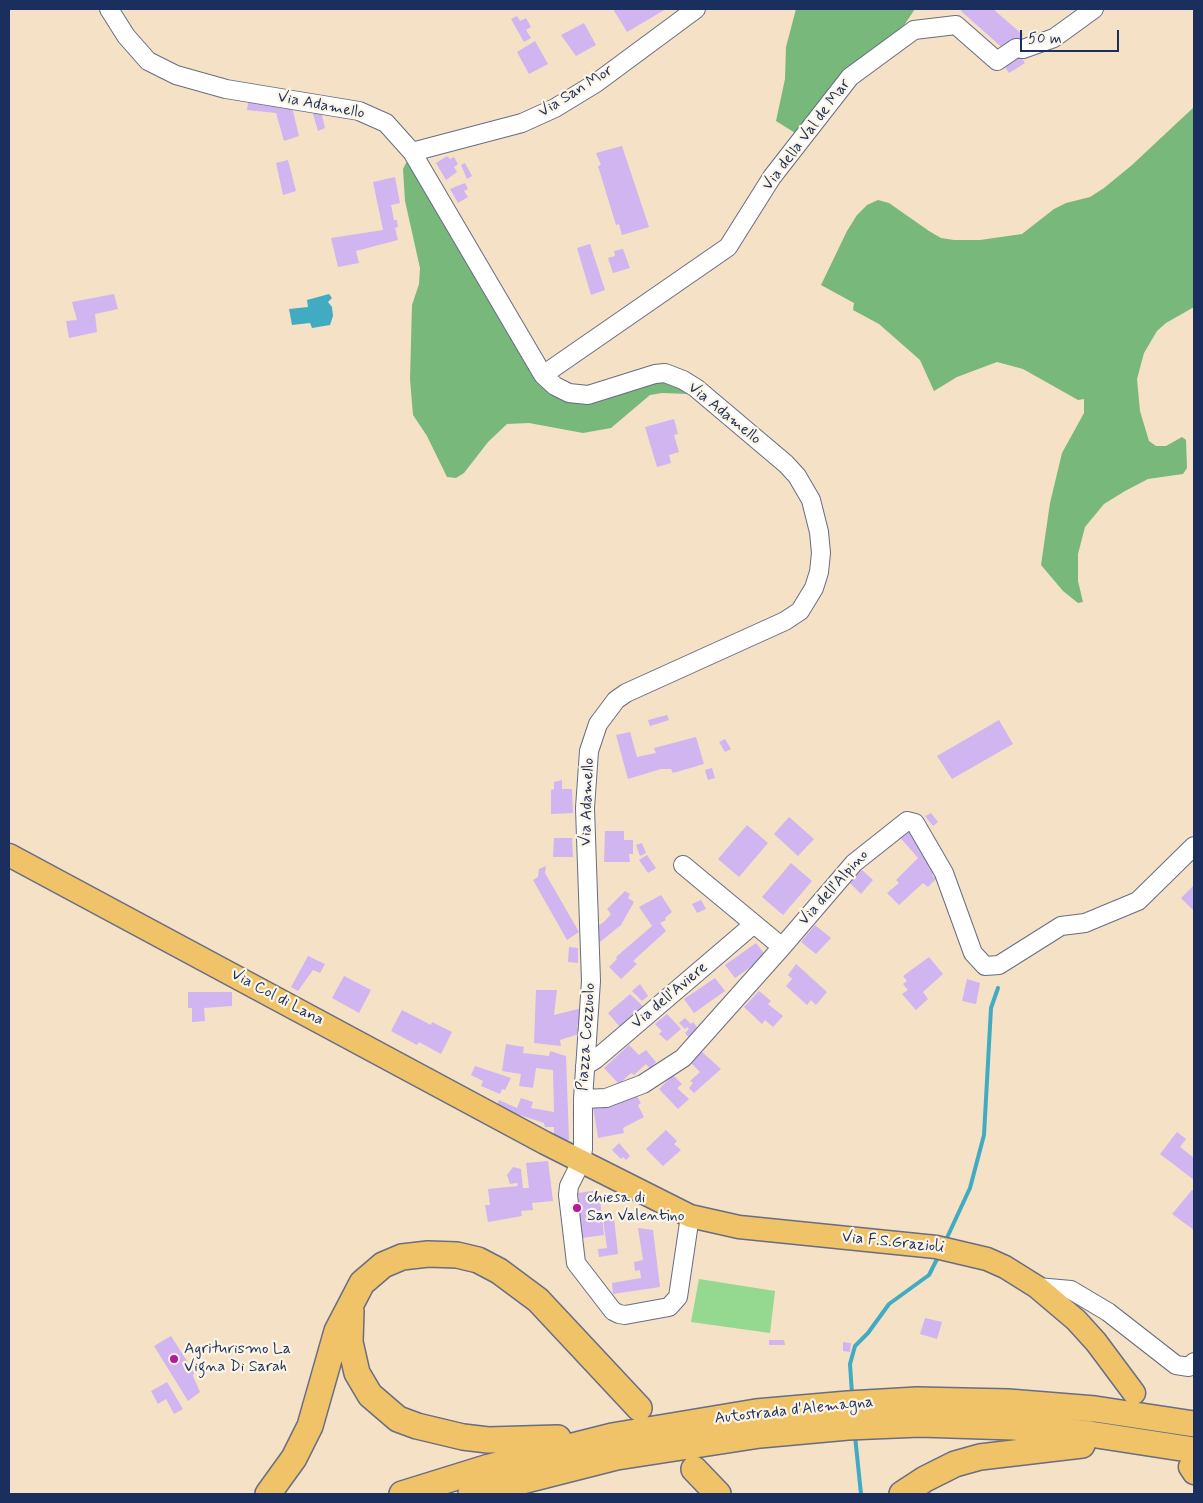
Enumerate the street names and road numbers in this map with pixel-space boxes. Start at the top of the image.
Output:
street label: Via San Mor [535,62,617,122]
street label: Via della Val de Mar [759,75,855,195]
street label: Via Adamello [276,88,366,124]
street label: Via Adamello [684,379,764,449]
street label: Via Adamello [577,757,599,847]
street label: Via dell'Alpino [795,846,873,930]
street label: Via dell'Aviere [628,958,712,1034]
street label: Via Col di Lana [227,966,327,1030]
street label: Piazza Cozzuolo [574,982,600,1092]
street label: Via F.S.Grazioli [841,1228,945,1258]
street label: Autostrada d'Alemagna [714,1393,874,1429]

